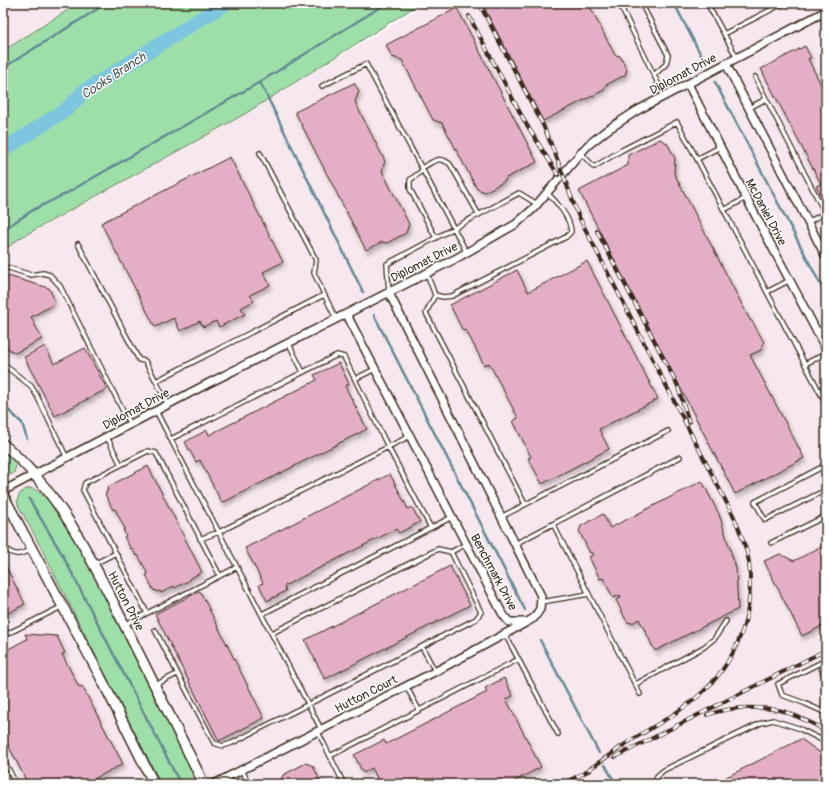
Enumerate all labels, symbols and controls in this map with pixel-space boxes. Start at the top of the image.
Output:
water label: Cooks Branch [78,49,150,103]
street label: Diplomat Drive [647,51,719,98]
street label: McDaniel Drive [742,176,789,248]
street label: Diplomat Drive [388,239,460,286]
street label: Diplomat Drive [100,386,172,433]
street label: Benchmark Drive [467,531,520,613]
street label: Hutton Drive [104,569,147,634]
street label: Hutton Court [333,672,400,717]

